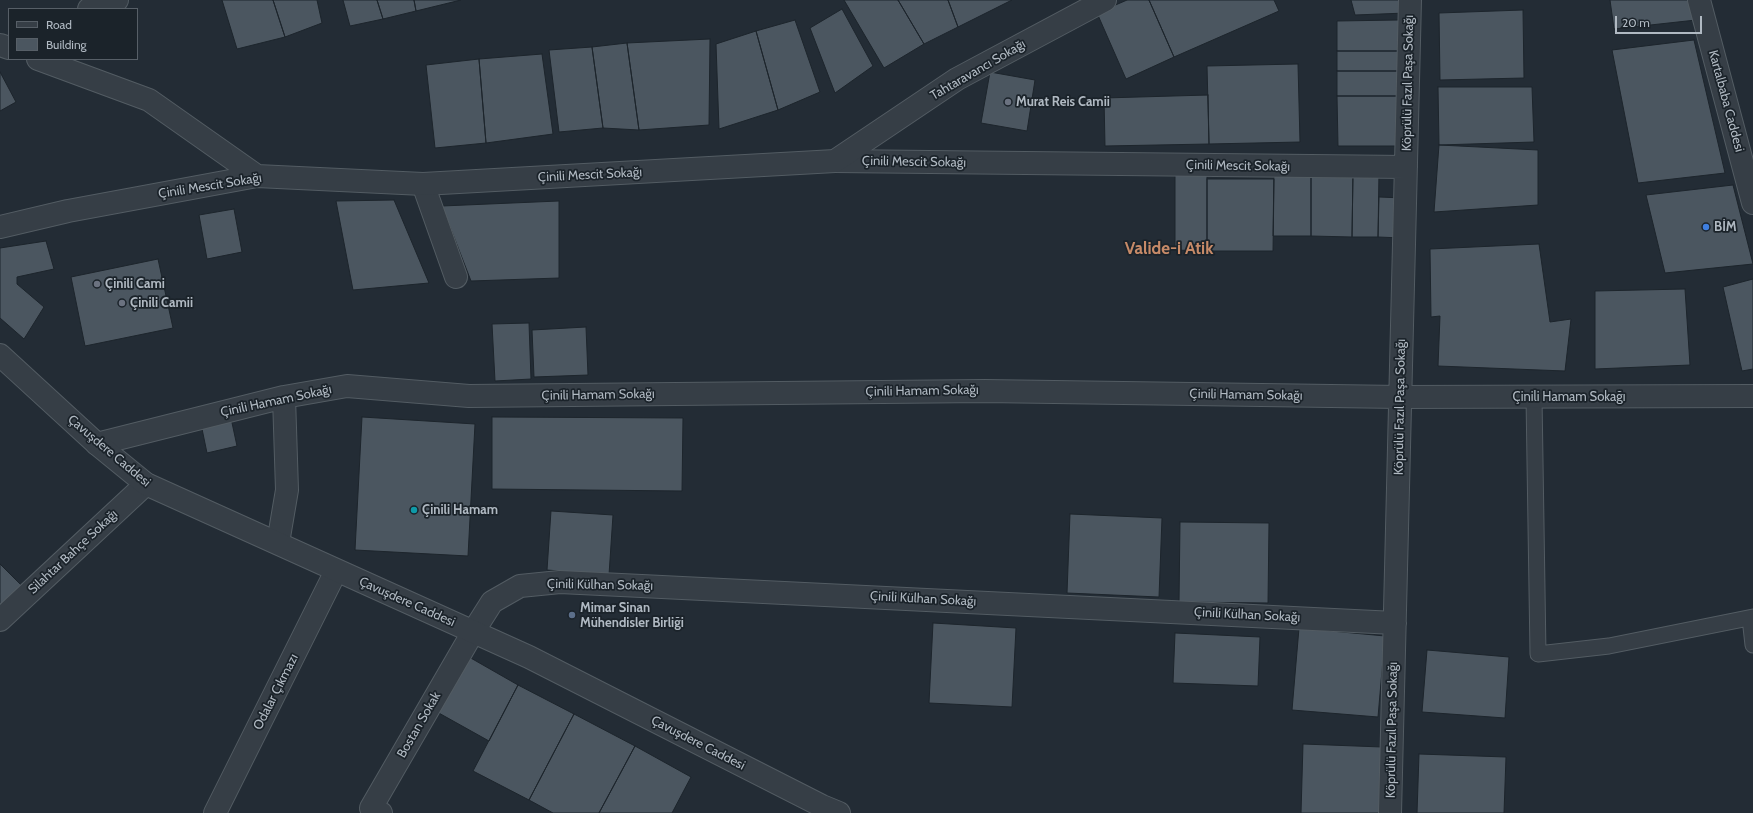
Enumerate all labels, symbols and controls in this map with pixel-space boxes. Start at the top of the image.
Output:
legend [8,8,138,60]
scale bar [1617,8,1704,34]
street label: Köprülü Fazıl Paşa Sokağı [1399,15,1417,151]
text: 20 m [1622,15,1650,30]
text: Road [46,17,72,32]
street label: Tahtaravancı Sokağı [928,36,1028,104]
text: Building [46,37,87,52]
street label: Kartalbaba Caddesi [1705,48,1747,154]
place label: Murat Reis Camii [1016,94,1110,110]
marker: Murat Reis Camii [1003,97,1013,107]
street label: Çinili Mescit Sokağı [862,153,966,171]
street label: Çinili Mescit Sokağı [1186,157,1290,175]
street label: Çinili Mescit Sokağı [538,164,642,186]
street label: Çinili Mescit Sokağı [157,170,263,202]
place label: BİM [1714,219,1737,235]
marker: BİM [1701,222,1711,232]
district label: Valide-i Atik [1125,239,1213,259]
place label: Çinili Cami [105,276,165,292]
marker: Çinili Cami [92,279,102,289]
place label: Çinili Camii [130,295,193,311]
marker: Çinili Camii [117,298,127,308]
street label: Köprülü Fazıl Paşa Sokağı [1391,339,1409,475]
street label: Çinili Hamam Sokağı [219,382,333,420]
street label: Çinili Hamam Sokağı [865,382,979,400]
street label: Çinili Hamam Sokağı [541,386,655,404]
street label: Çinili Hamam Sokağı [1189,386,1303,404]
street label: Çinili Hamam Sokağı [1512,389,1626,405]
street label: Çavuşdere Caddesi [64,412,154,490]
place label: Çinili Hamam [422,502,498,518]
marker: Çinili Hamam [409,505,419,515]
street label: Silahtar Bahçe Sokağı [25,507,121,597]
street label: Çavuşdere Caddesi [357,574,457,630]
street label: Çinili Külhan Sokağı [547,576,653,594]
street label: Çinili Külhan Sokağı [870,588,976,610]
place label: Mimar Sinan Mühendisler Birliği [580,600,684,631]
street label: Çinili Külhan Sokağı [1194,604,1300,626]
marker: Mimar Sinan Mühendisler Birliği [567,610,577,620]
street label: Odalar Çıkmazı [250,651,302,733]
street label: Köprülü Fazıl Paşa Sokağı [1383,662,1401,798]
street label: Bostan Sokak [394,689,444,761]
street label: Çavuşdere Caddesi [648,713,748,773]

